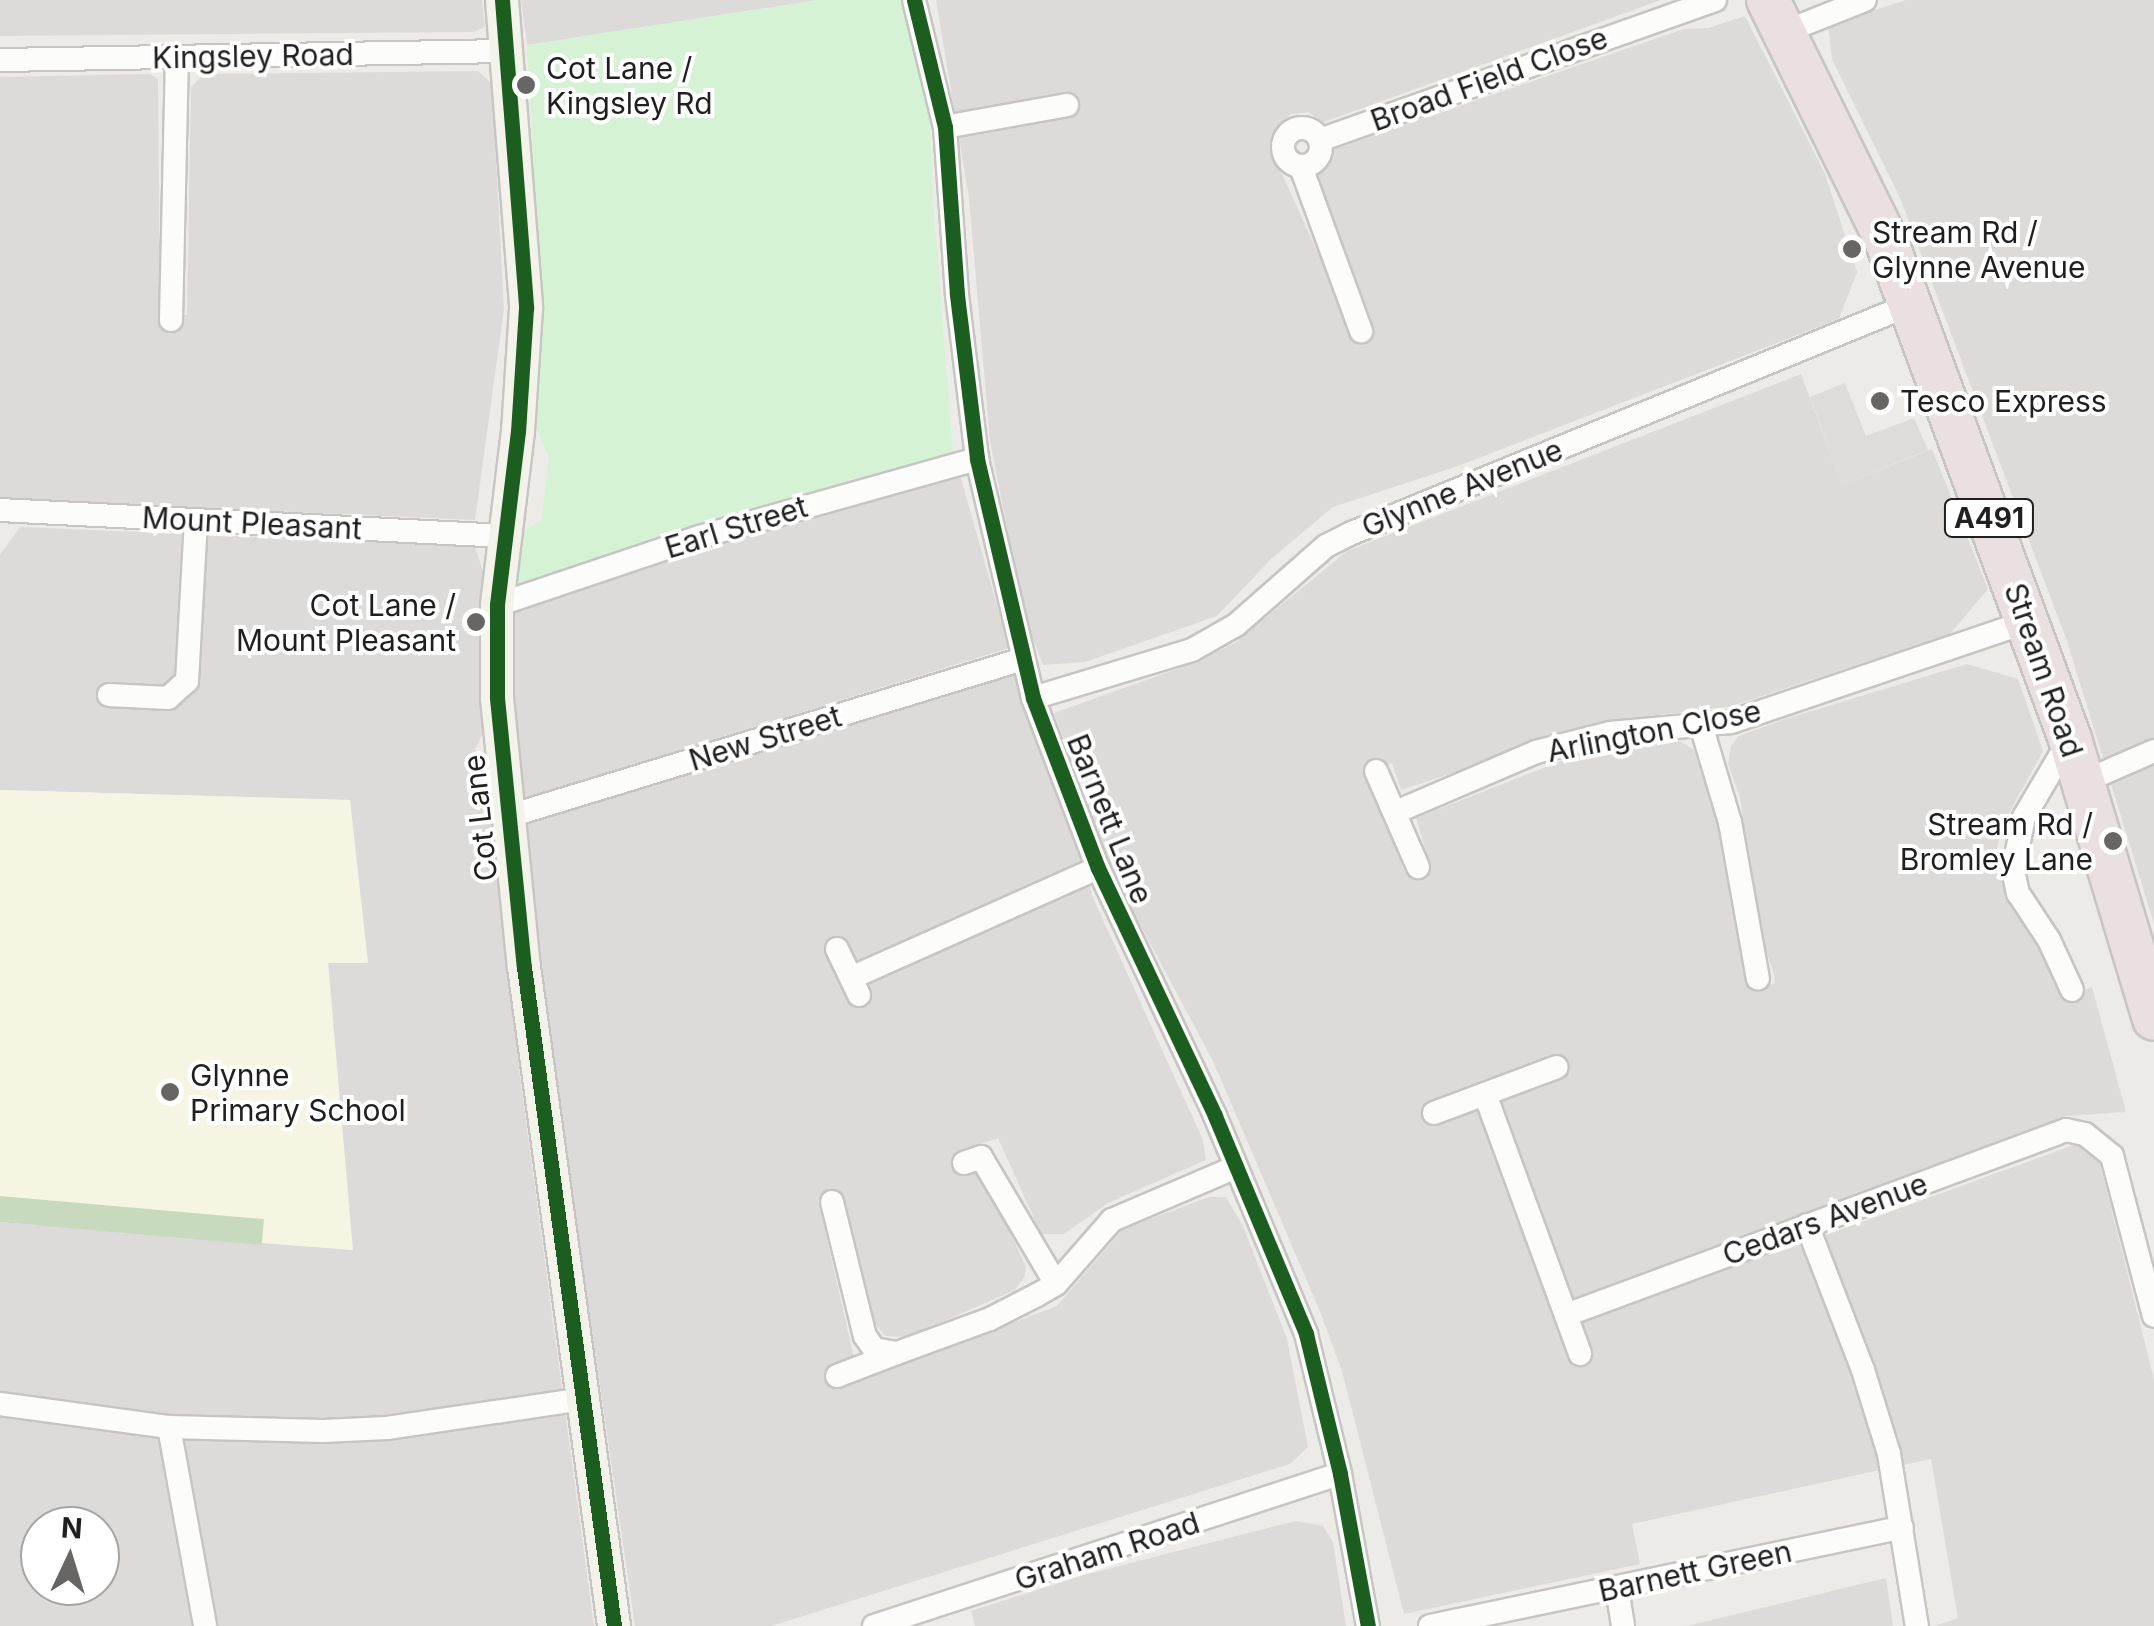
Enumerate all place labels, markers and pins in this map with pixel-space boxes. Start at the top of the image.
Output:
place label: Cot Lane / Kingsley Rd [546,50,713,120]
marker: Cot Lane / Kingsley Rd [515,74,537,96]
place label: Stream Rd / Glynne Avenue [1872,214,2085,284]
marker: Stream Rd / Glynne Avenue [1841,238,1863,260]
place label: Tesco Express [1900,383,2107,419]
marker: Tesco Express [1869,390,1891,412]
place label: Cot Lane / Mount Pleasant [236,587,456,658]
marker: Cot Lane / Mount Pleasant [465,611,487,633]
place label: Stream Rd / Bromley Lane [1900,806,2093,876]
marker: Stream Rd / Bromley Lane [2102,830,2124,852]
place label: Glynne Primary School [190,1057,406,1128]
marker: Glynne Primary School [159,1081,181,1103]

